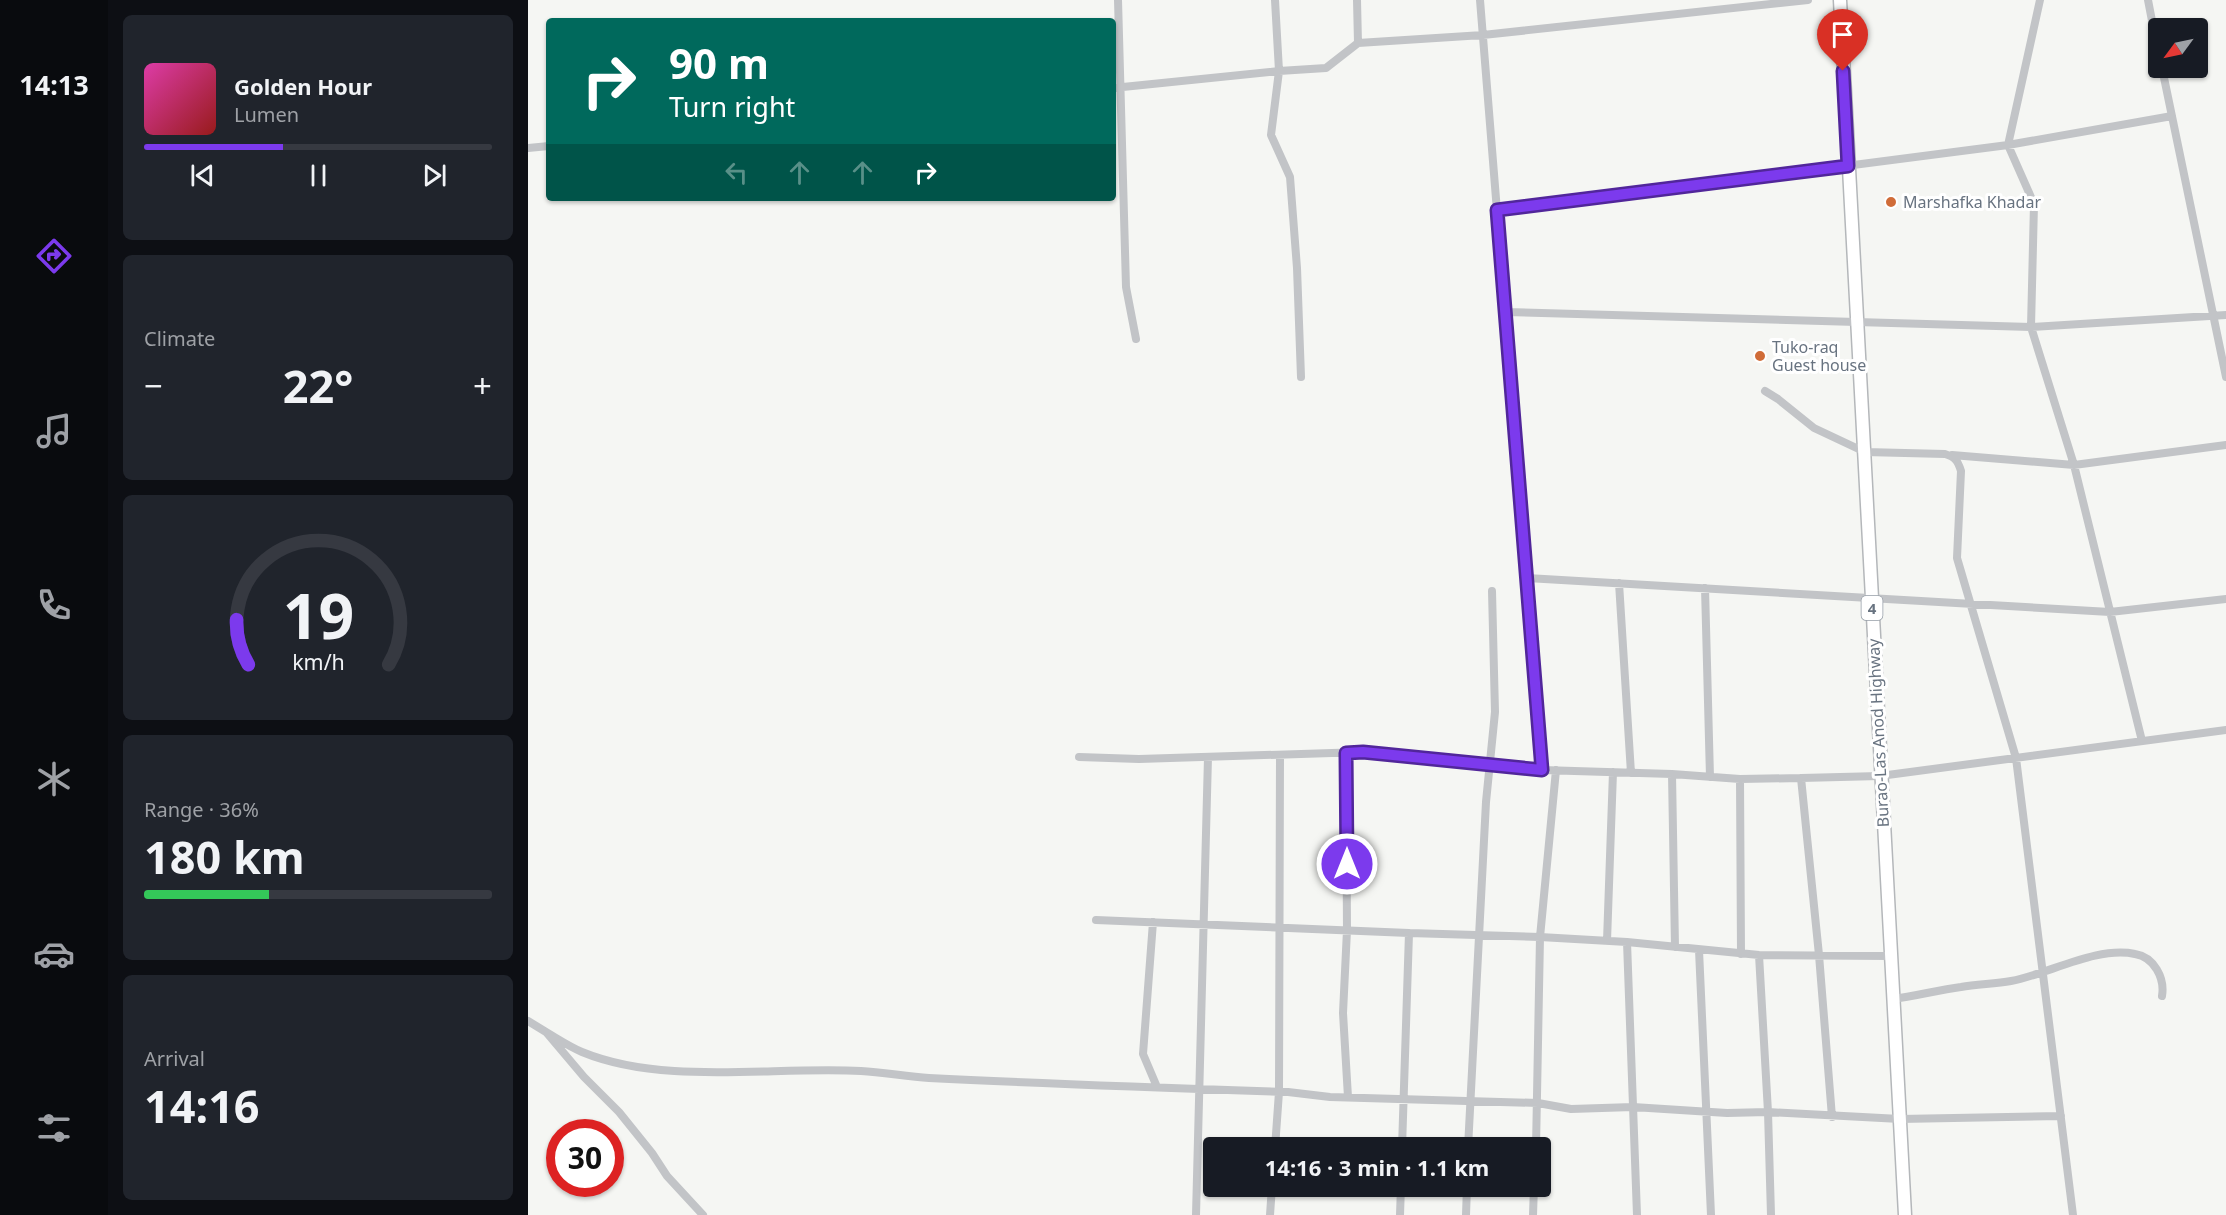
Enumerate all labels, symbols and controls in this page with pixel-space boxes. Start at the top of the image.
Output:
pin [1817,9,1868,71]
icon: arrive [1826,18,1859,51]
north arrow [2148,18,2208,78]
map controls [2148,18,2208,78]
text: 90 m [669,34,769,91]
icon: right [570,42,648,120]
text: 14:13 [19,66,89,103]
text: Golden Hour [234,71,372,101]
text: Turn right [669,88,795,125]
text: Lumen [234,101,299,128]
icon: left [720,156,753,189]
icon: ahead [783,156,816,189]
icon: ahead [846,156,879,189]
icon: right [909,156,942,189]
icon: previous [186,159,219,192]
icon: pause [302,159,335,192]
icon: next [418,159,451,192]
place label: Marshafka Khadar [1903,191,2041,213]
marker: Marshafka Khadar [1884,195,1898,209]
icon: directions [33,235,75,277]
text: Climate [144,325,215,352]
place label: Tuko-raq Guest house [1772,336,1866,376]
marker: Tuko-raq Guest house [1753,349,1767,363]
text: 22° [283,355,353,416]
text: − [144,363,163,408]
text: + [473,363,492,408]
icon: music [33,410,75,452]
text: 19 [282,572,354,657]
icon: phone [33,584,75,626]
road number: 4 [1862,596,1882,620]
street label: Burao-Las Anod Highway [1862,637,1894,828]
text: km/h [292,647,344,676]
icon: climate [33,758,75,800]
text: Range · 36% [144,796,259,823]
text: 180 km [144,826,305,887]
position arrow [1315,832,1379,896]
icon: car [33,933,75,975]
text: Arrival [144,1045,205,1072]
text: 14:16 [144,1075,260,1136]
icon: filters [33,1107,75,1149]
speed limit sign: 30 [546,1119,624,1197]
text: 14:16 · 3 min · 1.1 km [1265,1152,1489,1182]

